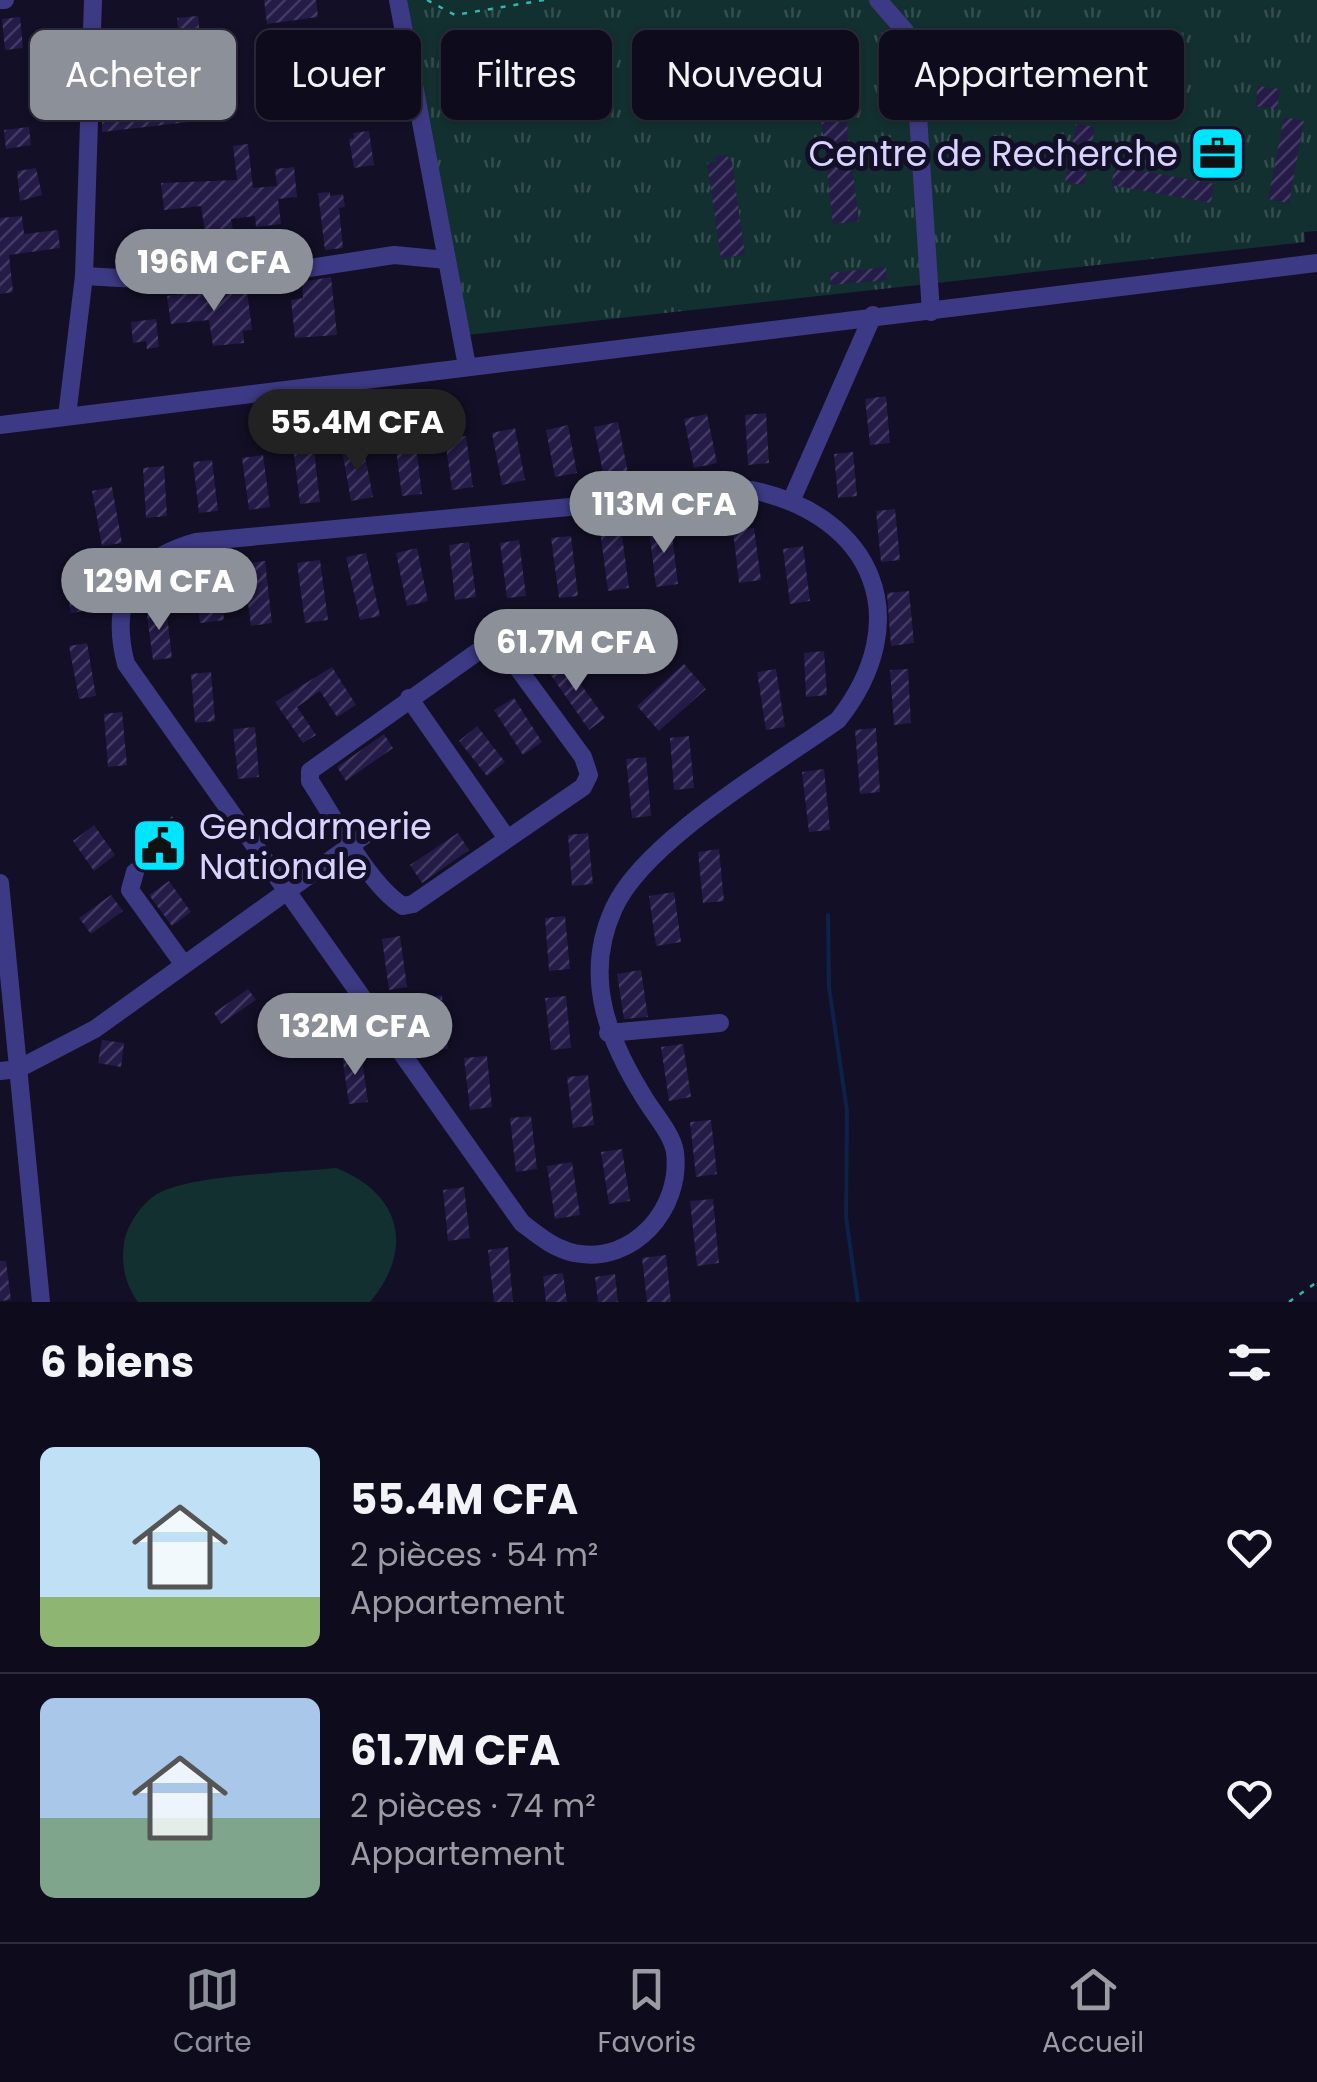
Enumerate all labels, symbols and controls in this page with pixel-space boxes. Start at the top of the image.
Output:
chip: Acheter [30,30,236,120]
chip: Louer [256,30,421,120]
chip: Filtres [441,30,612,120]
chip: Nouveau [632,30,859,120]
chip: Appartement [879,30,1184,120]
office icon: Centre de Recherche [1187,123,1247,183]
place label: Centre de Recherche [809,129,1178,178]
pin: 196M CFA [111,229,317,314]
text: 196M CFA [137,239,291,284]
pin: 55.4M CFA [243,389,471,474]
text: 55.4M CFA [270,399,444,444]
pin: 113M CFA [561,471,767,556]
text: 113M CFA [591,481,737,526]
pin: 129M CFA [56,548,262,633]
text: 129M CFA [83,558,235,603]
pin: 61.7M CFA [462,609,690,694]
text: 61.7M CFA [496,619,656,664]
place label: Gendarmerie Nationale [199,802,432,891]
public building icon: Gendarmerie Nationale [130,816,190,876]
pin: 132M CFA [252,993,458,1078]
text: 132M CFA [279,1003,431,1048]
text: 6 biens [40,1333,194,1392]
icon: filters [1222,1335,1277,1390]
text: 55.4M CFA [350,1470,578,1529]
icon: home [120,1487,240,1607]
icon: heart [1222,1520,1277,1575]
text: 2 pièces · 54 m² [350,1532,598,1577]
text: Appartement [350,1580,565,1625]
text: 61.7M CFA [350,1721,560,1780]
icon: home [120,1738,240,1858]
icon: heart [1222,1771,1277,1826]
text: 2 pièces · 74 m² [350,1783,596,1828]
text: Appartement [350,1831,565,1876]
tab: Carte [173,1962,252,2064]
tab: Favoris [598,1962,696,2064]
tab: Accueil [1042,1962,1144,2064]

